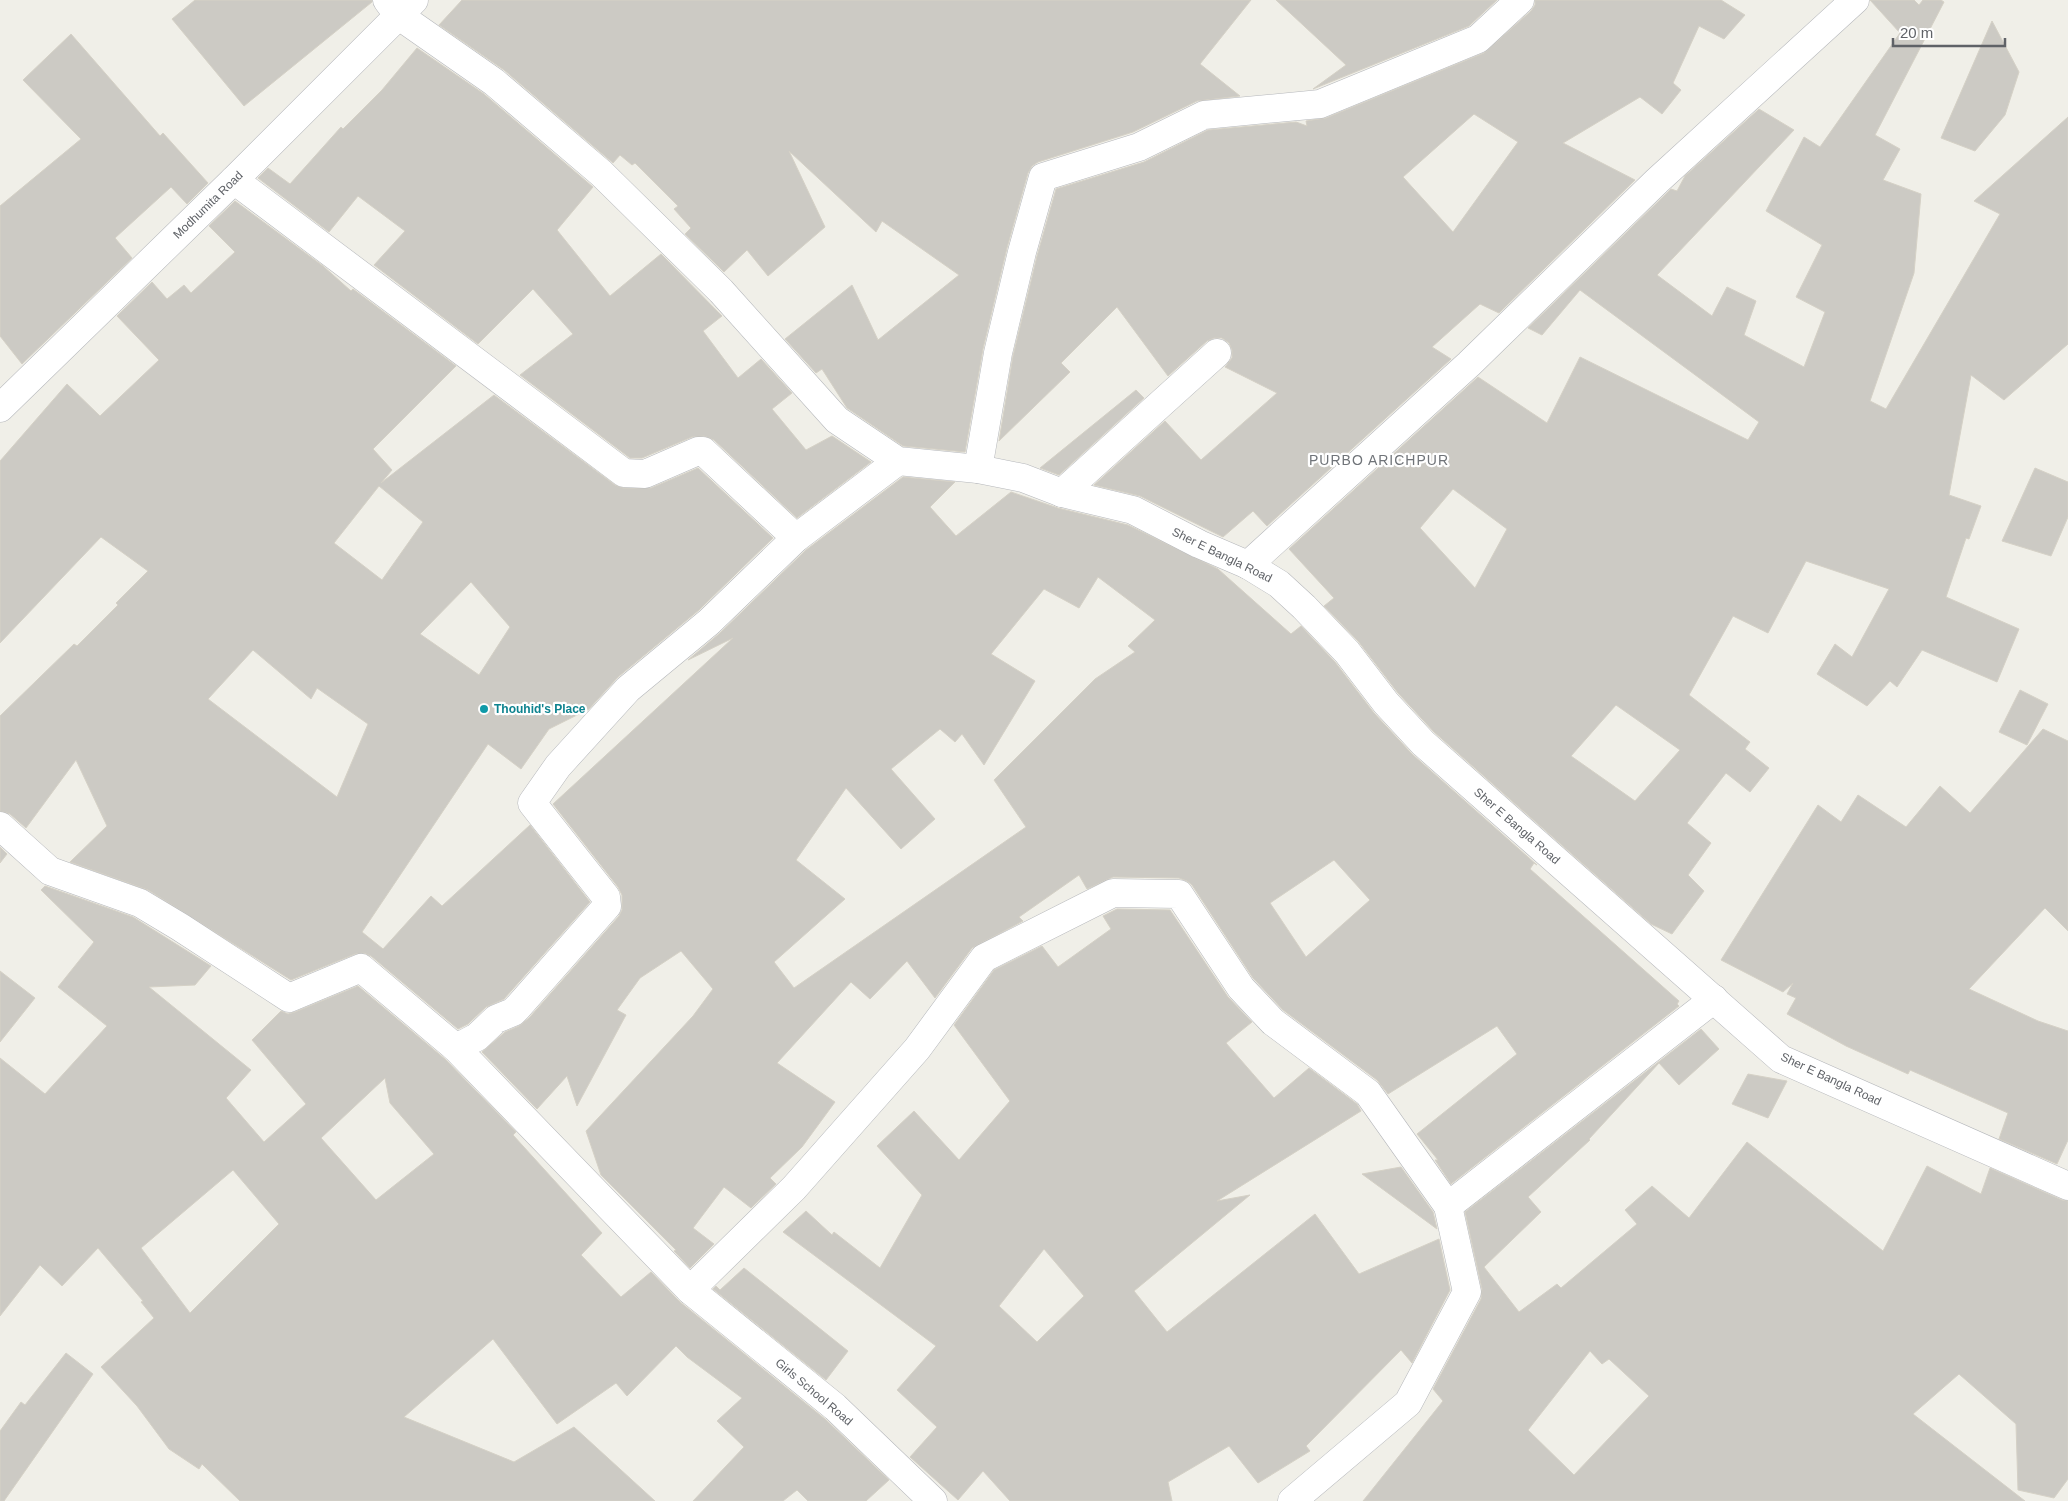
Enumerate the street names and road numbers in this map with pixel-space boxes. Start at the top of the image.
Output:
street label: Modhumita Road [170,168,246,242]
street label: Sher E Bangla Road [1170,525,1274,585]
street label: Sher E Bangla Road [1471,785,1563,867]
street label: Sher E Bangla Road [1778,1050,1884,1108]
street label: Girls School Road [772,1356,856,1428]

